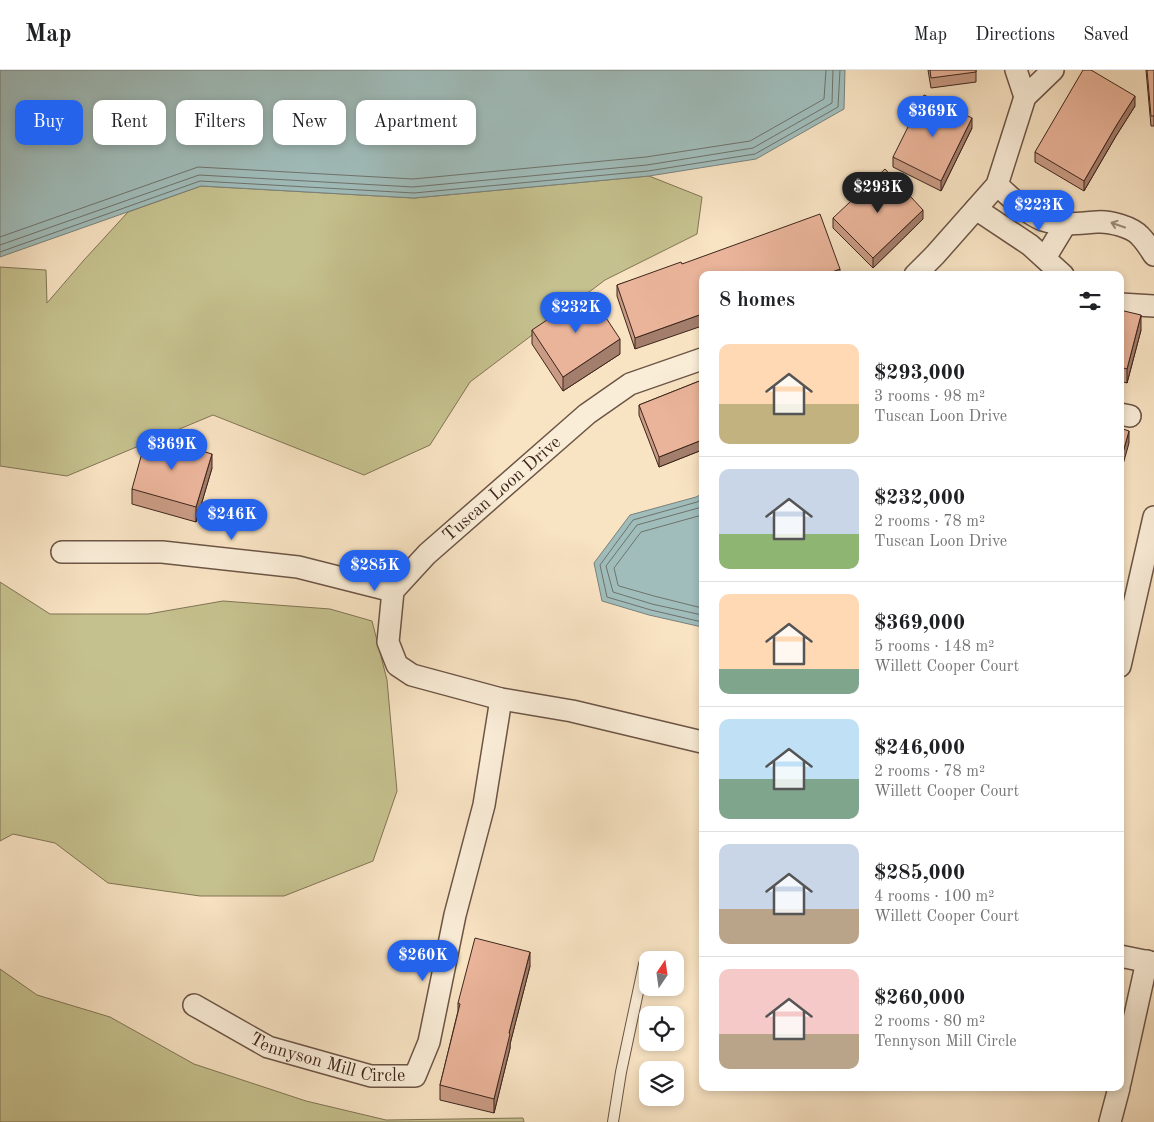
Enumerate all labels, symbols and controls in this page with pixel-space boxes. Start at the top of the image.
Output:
text: Map [25,23,72,47]
text: Map [914,26,947,44]
text: Directions [975,26,1055,44]
text: Saved [1083,26,1129,44]
pin: $369K [898,96,968,138]
chip: Buy [15,100,83,145]
chip: Rent [93,100,166,145]
chip: Filters [176,100,263,145]
chip: New [273,100,346,145]
chip: Apartment [356,100,476,145]
text: $369K [908,104,958,120]
pin: $293K [843,172,913,214]
text: $293K [853,180,903,196]
pin: $223K [1004,190,1074,232]
text: $223K [1014,198,1064,214]
one-way arrow [1111,220,1126,229]
icon: filters [1076,287,1104,315]
text: 8 homes [719,290,795,311]
pin: $232K [541,292,611,334]
text: $232K [551,300,601,316]
text: $293,000 [874,363,965,384]
icon: home [759,364,819,424]
text: 3 rooms · 98 m² [874,389,985,405]
text: Tuscan Loon Drive [874,409,1007,425]
pin: $369K [137,428,207,471]
street label: Tuscan Loon Drive [440,433,564,545]
text: $369K [147,437,197,453]
text: $232,000 [874,488,965,509]
icon: home [759,489,819,549]
pin: $246K [197,498,267,541]
text: $246K [207,507,257,523]
text: 2 rooms · 78 m² [874,514,985,530]
text: Tuscan Loon Drive [874,534,1007,550]
pin: $285K [340,550,410,592]
text: $285K [350,558,400,574]
text: $369,000 [874,613,965,634]
icon: home [759,614,819,674]
text: 5 rooms · 148 m² [874,639,994,655]
text: Willett Cooper Court [874,659,1019,675]
text: $246,000 [874,738,965,759]
icon: home [759,739,819,799]
text: 2 rooms · 78 m² [874,764,985,780]
text: Willett Cooper Court [874,784,1019,800]
text: $285,000 [874,863,965,884]
icon: home [759,864,819,924]
text: 4 rooms · 100 m² [874,889,994,905]
text: Willett Cooper Court [874,909,1019,925]
pin: $260K [388,940,458,982]
text: $260K [398,948,448,964]
north arrow [639,951,684,996]
map controls [639,951,684,1106]
text: $260,000 [874,988,965,1009]
icon: home [759,989,819,1049]
button: locate [639,1006,684,1051]
text: 2 rooms · 80 m² [874,1014,985,1030]
street label: Tennyson Mill Circle [247,1030,405,1085]
text: Tennyson Mill Circle [874,1034,1017,1050]
button: layers [639,1061,684,1106]

